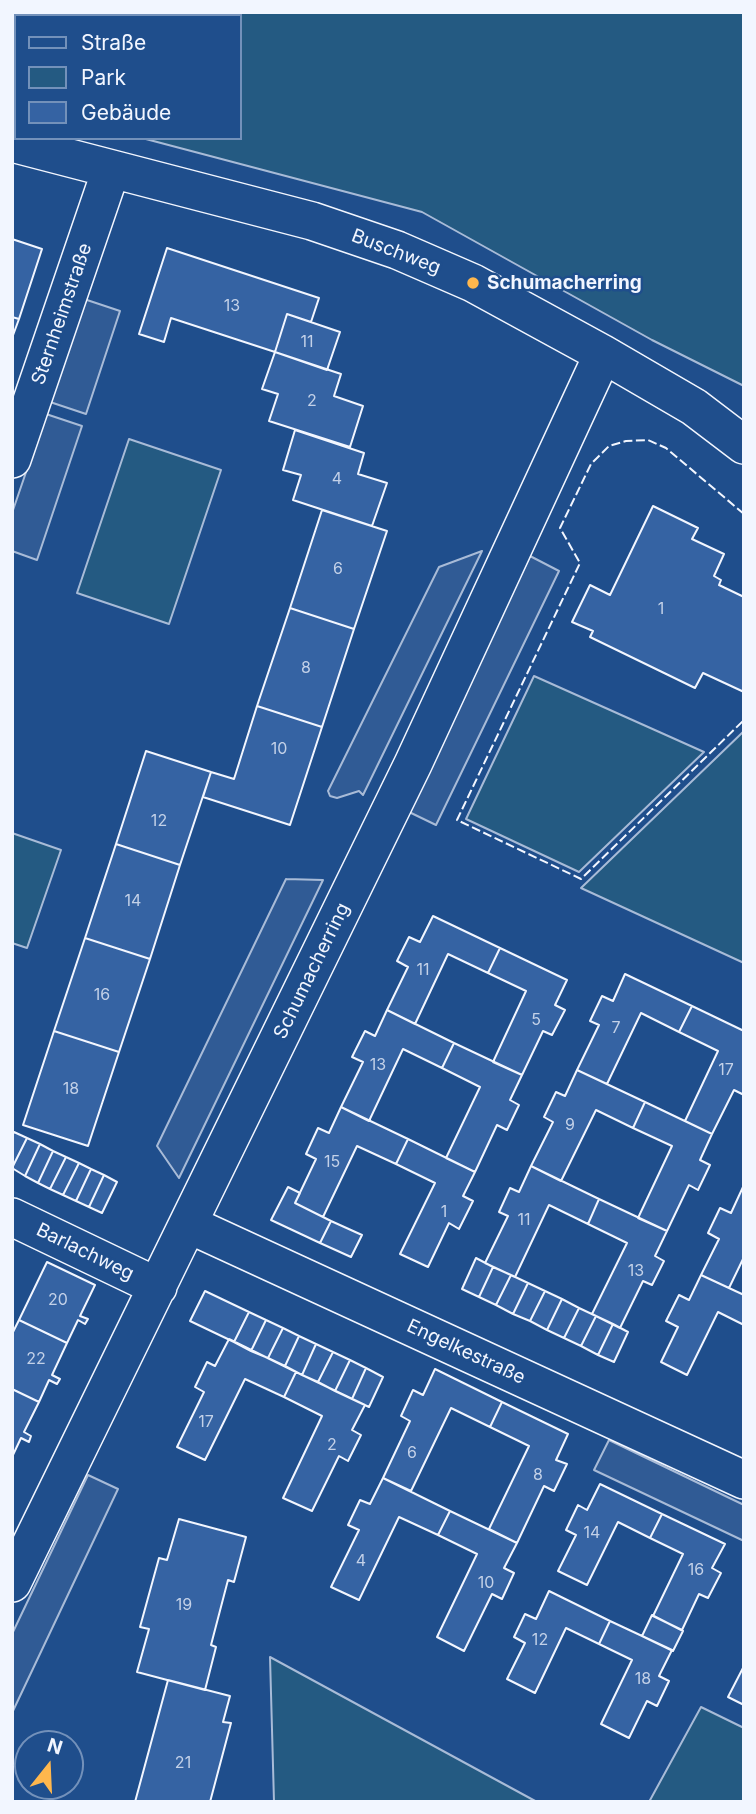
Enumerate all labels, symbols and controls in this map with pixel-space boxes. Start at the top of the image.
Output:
legend [14,14,242,140]
text: Straße [81,30,146,55]
text: Park [81,65,126,90]
text: Gebäude [81,100,171,125]
street label: Buschweg [348,225,444,279]
street label: Sternheimstraße [27,240,97,388]
place label: Schumacherring [487,272,642,294]
marker: Schumacherring [465,275,481,291]
house number: 13 [224,296,240,316]
house number: 11 [300,332,314,352]
house number: 2 [307,391,317,411]
house number: 4 [332,469,342,489]
house number: 6 [333,559,343,579]
house number: 1 [658,599,664,619]
house number: 8 [301,658,311,678]
house number: 10 [271,739,287,759]
house number: 12 [151,811,167,831]
house number: 14 [125,891,141,911]
street label: Schumacherring [269,899,355,1043]
house number: 11 [416,960,430,980]
house number: 16 [94,985,110,1005]
house number: 5 [531,1010,541,1030]
house number: 7 [611,1018,621,1038]
house number: 13 [370,1055,386,1075]
house number: 17 [718,1060,734,1080]
house number: 18 [63,1079,79,1099]
house number: 9 [565,1115,575,1135]
house number: 15 [324,1152,340,1172]
house number: 1 [441,1202,447,1222]
house number: 11 [517,1210,531,1230]
street label: Barlachweg [32,1219,138,1285]
house number: 13 [628,1261,644,1281]
house number: 20 [48,1290,68,1310]
street label: Engelkestraße [403,1315,529,1389]
house number: 22 [26,1349,46,1369]
house number: 17 [198,1412,214,1432]
house number: 2 [327,1435,337,1455]
house number: 6 [407,1443,417,1463]
house number: 8 [533,1465,543,1485]
house number: 14 [584,1523,600,1543]
house number: 4 [356,1551,366,1571]
house number: 16 [688,1560,704,1580]
house number: 10 [478,1573,494,1593]
house number: 19 [176,1595,192,1615]
house number: 12 [532,1630,548,1650]
house number: 18 [635,1669,651,1689]
north arrow [14,1730,84,1800]
text: N [45,1733,65,1760]
house number: 21 [175,1753,191,1773]

